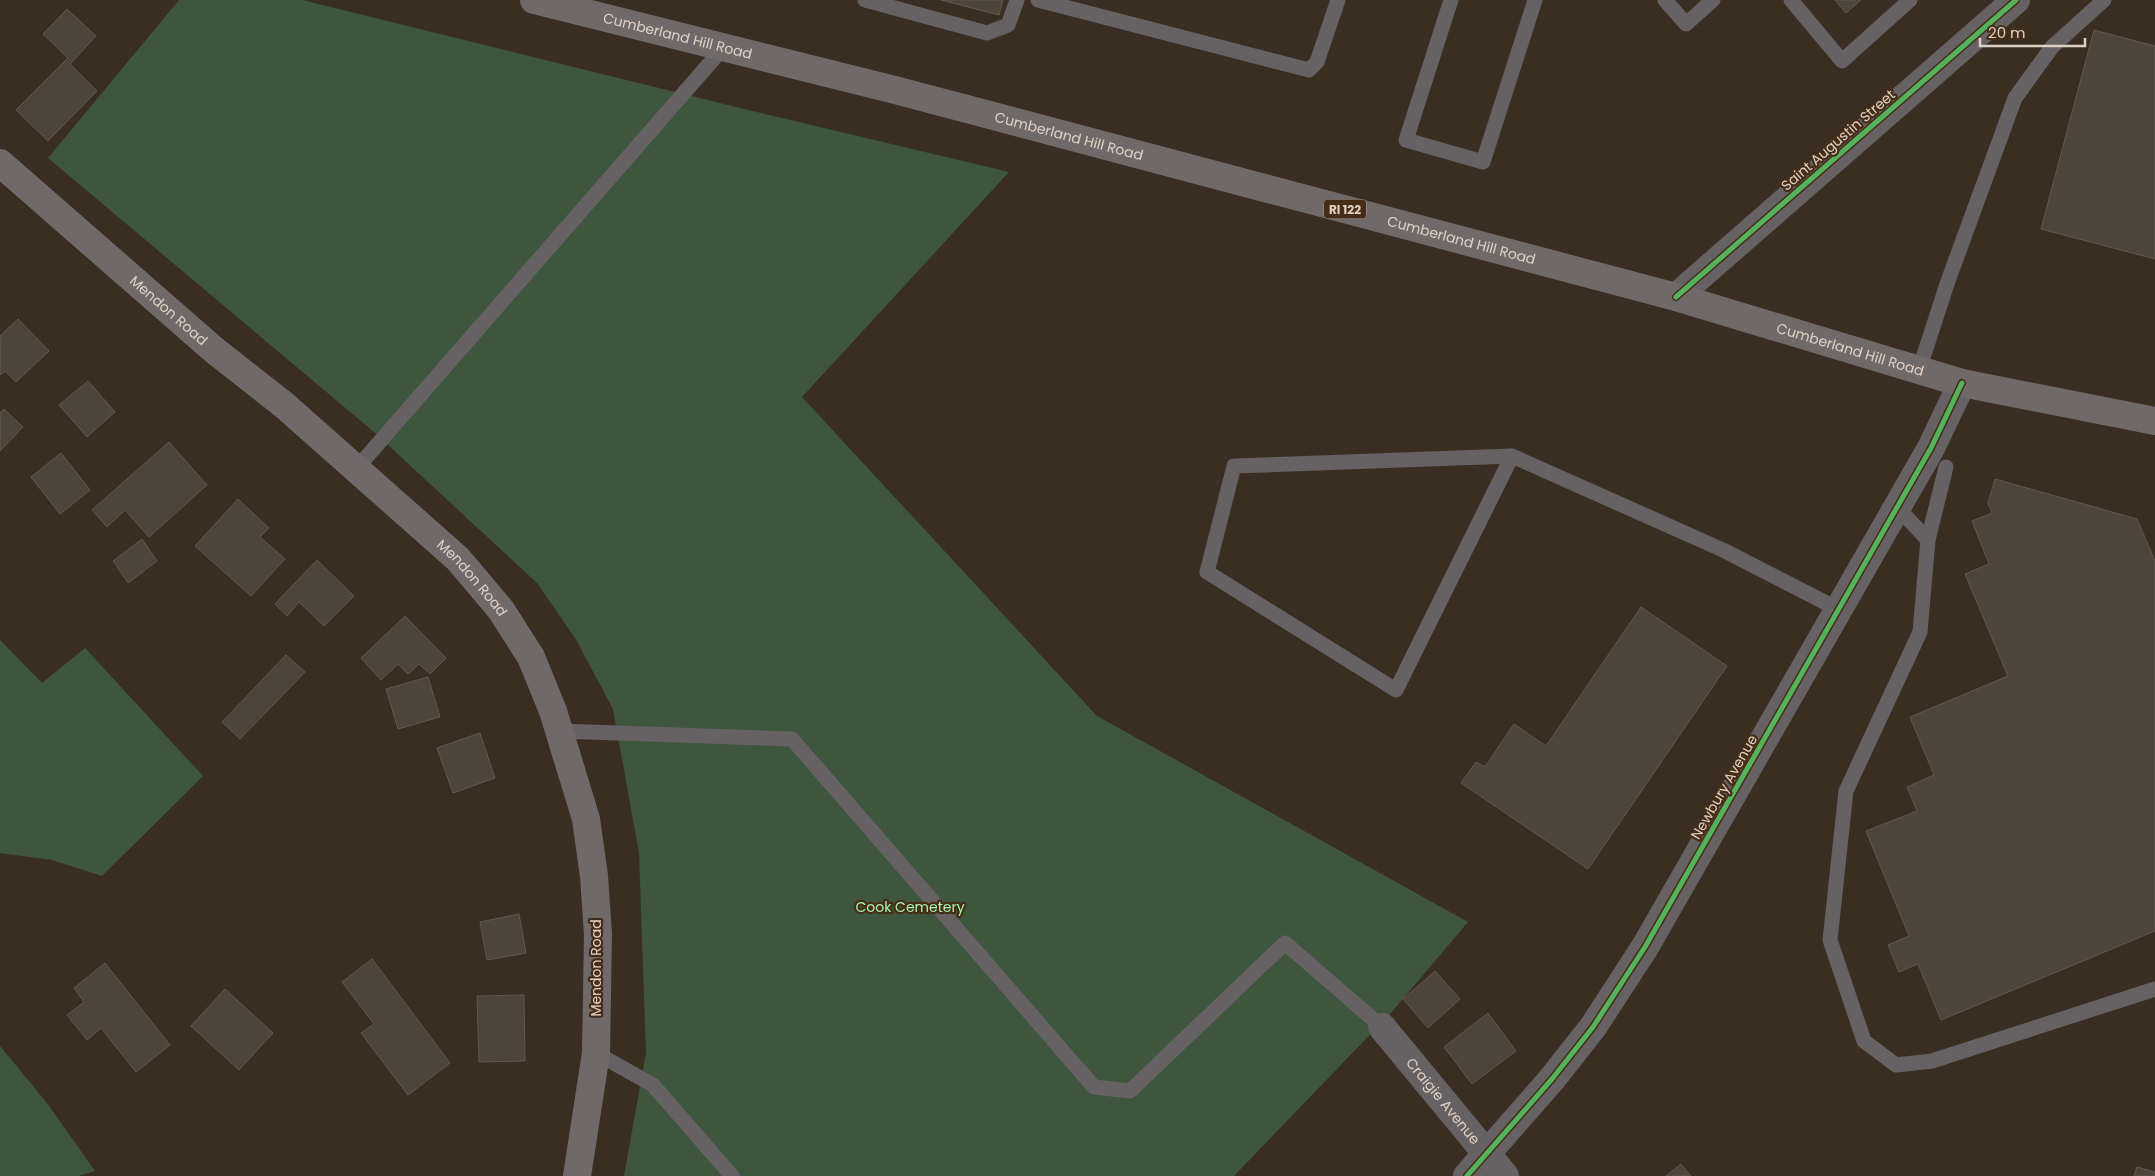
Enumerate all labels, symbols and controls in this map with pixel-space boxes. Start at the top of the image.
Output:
street label: Cumberland Hill Road [601,8,754,64]
scale bar [1980,15,2085,47]
text: 20 m [1988,22,2026,43]
street label: Saint Augustin Street [1777,85,1899,195]
street label: Cumberland Hill Road [992,107,1145,165]
road number: RI 122 [1324,200,1366,218]
street label: Cumberland Hill Road [1385,211,1538,269]
street label: Mendon Road [125,271,212,350]
street label: Cumberland Hill Road [1774,318,1926,381]
street label: Mendon Road [432,535,512,620]
street label: Newbury Avenue [1686,731,1762,843]
park label: Cook Cemetery [855,897,965,917]
street label: Mendon Road [586,919,606,1017]
street label: Craigie Avenue [1401,1053,1485,1149]

